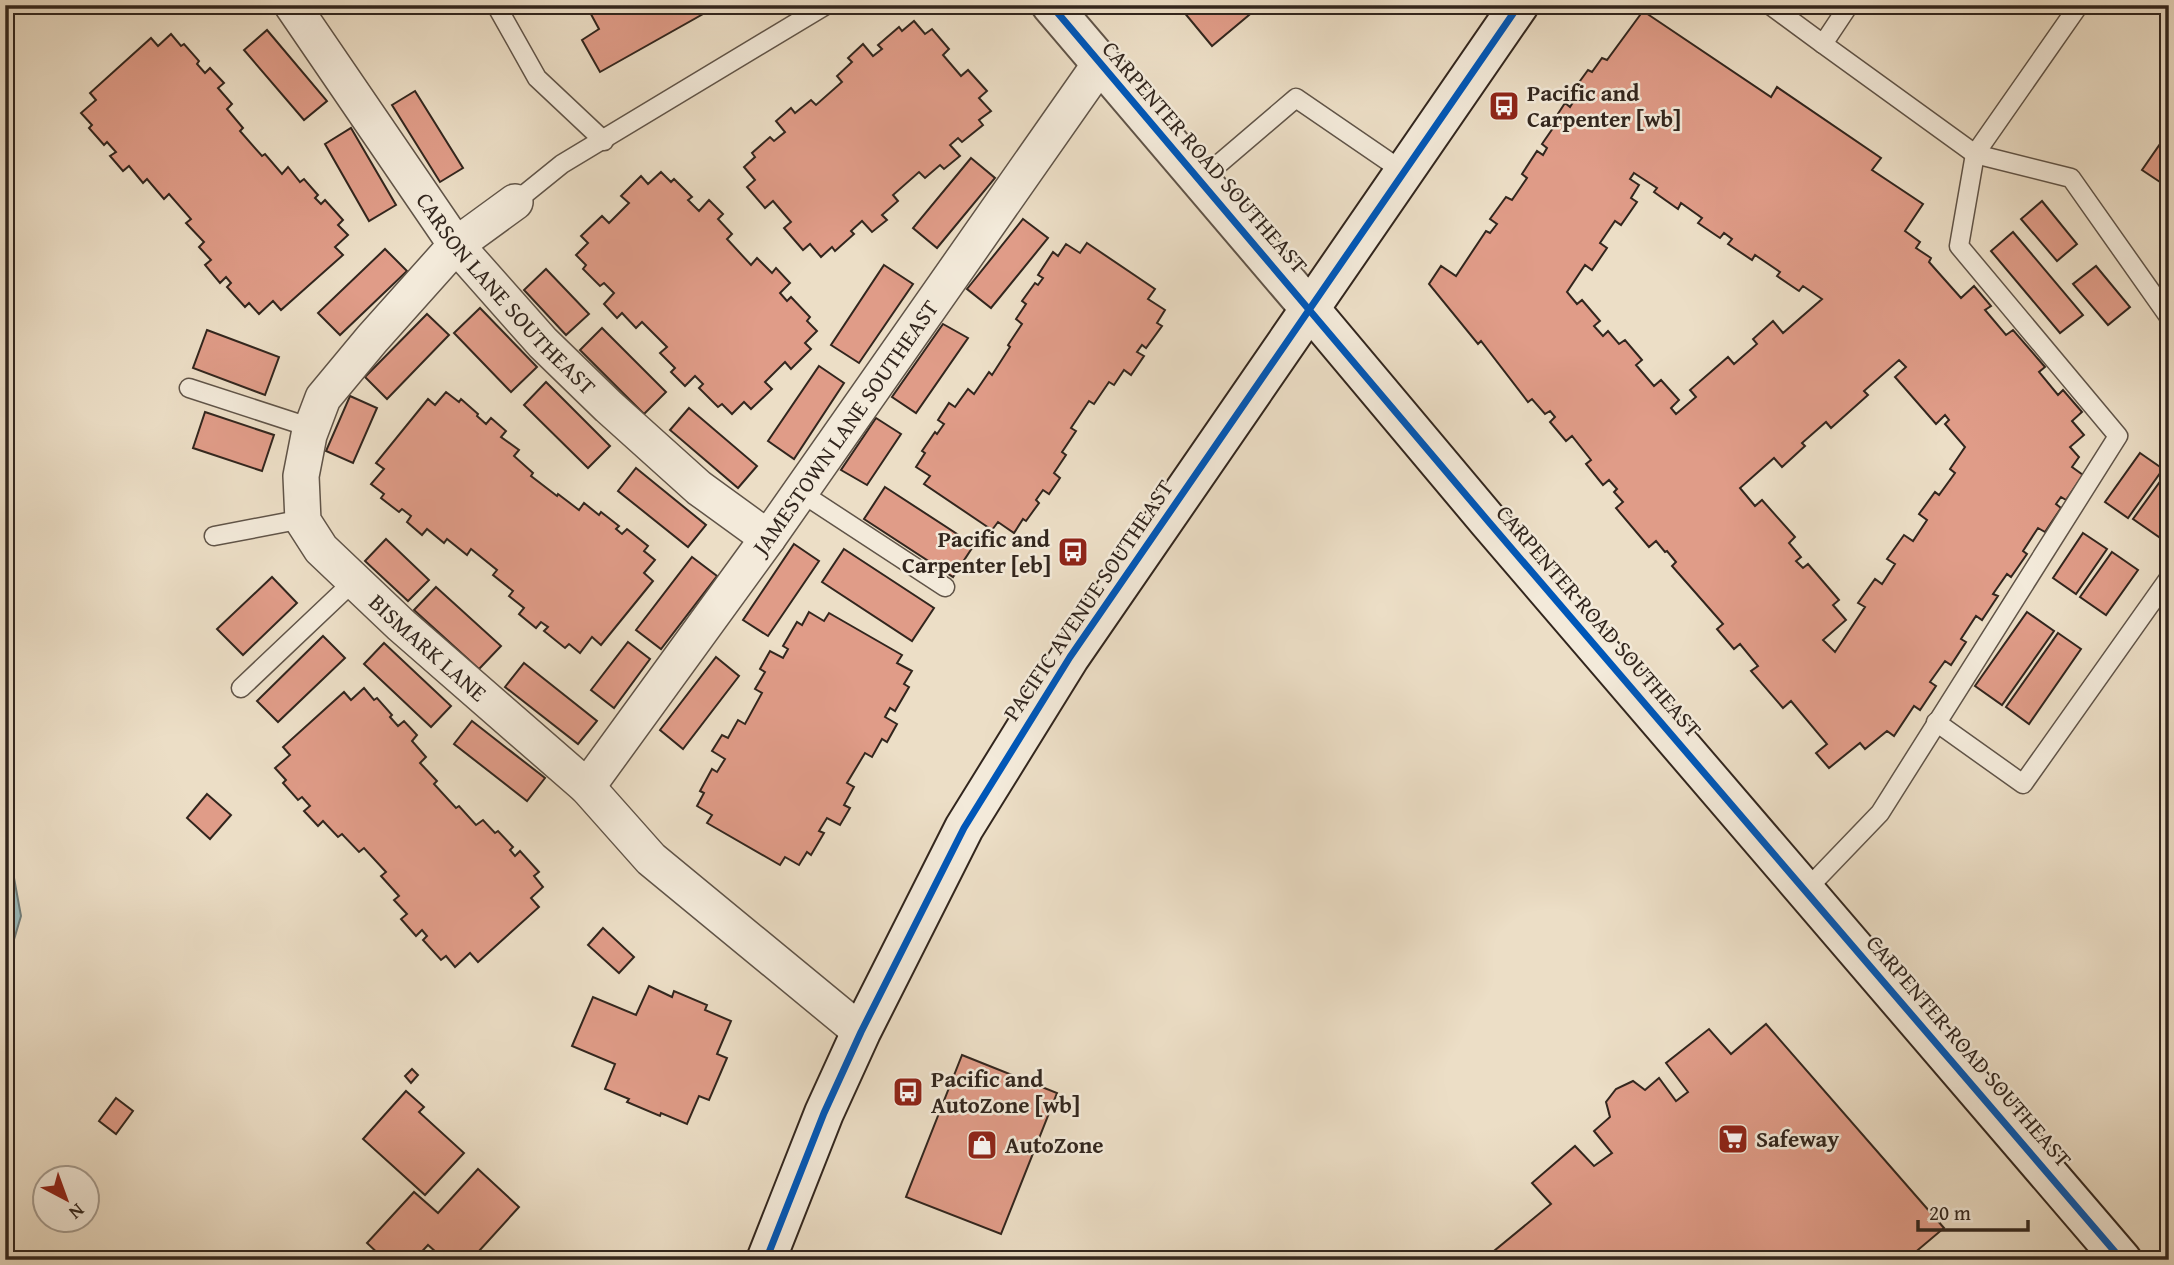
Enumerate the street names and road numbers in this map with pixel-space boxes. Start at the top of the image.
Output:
street label: CARPENTER ROAD SOUTHEAST [1095,33,1316,280]
street label: CARSON LANE SOUTHEAST [409,185,604,402]
street label: JAMESTOWN LANE SOUTHEAST [742,293,946,564]
street label: PACIFIC AVENUE SOUTHEAST [995,473,1181,727]
street label: CARPENTER ROAD SOUTHEAST [1489,497,1710,744]
street label: BISMARK LANE [362,586,495,709]
street label: CARPENTER ROAD SOUTHEAST [1859,927,2080,1174]

